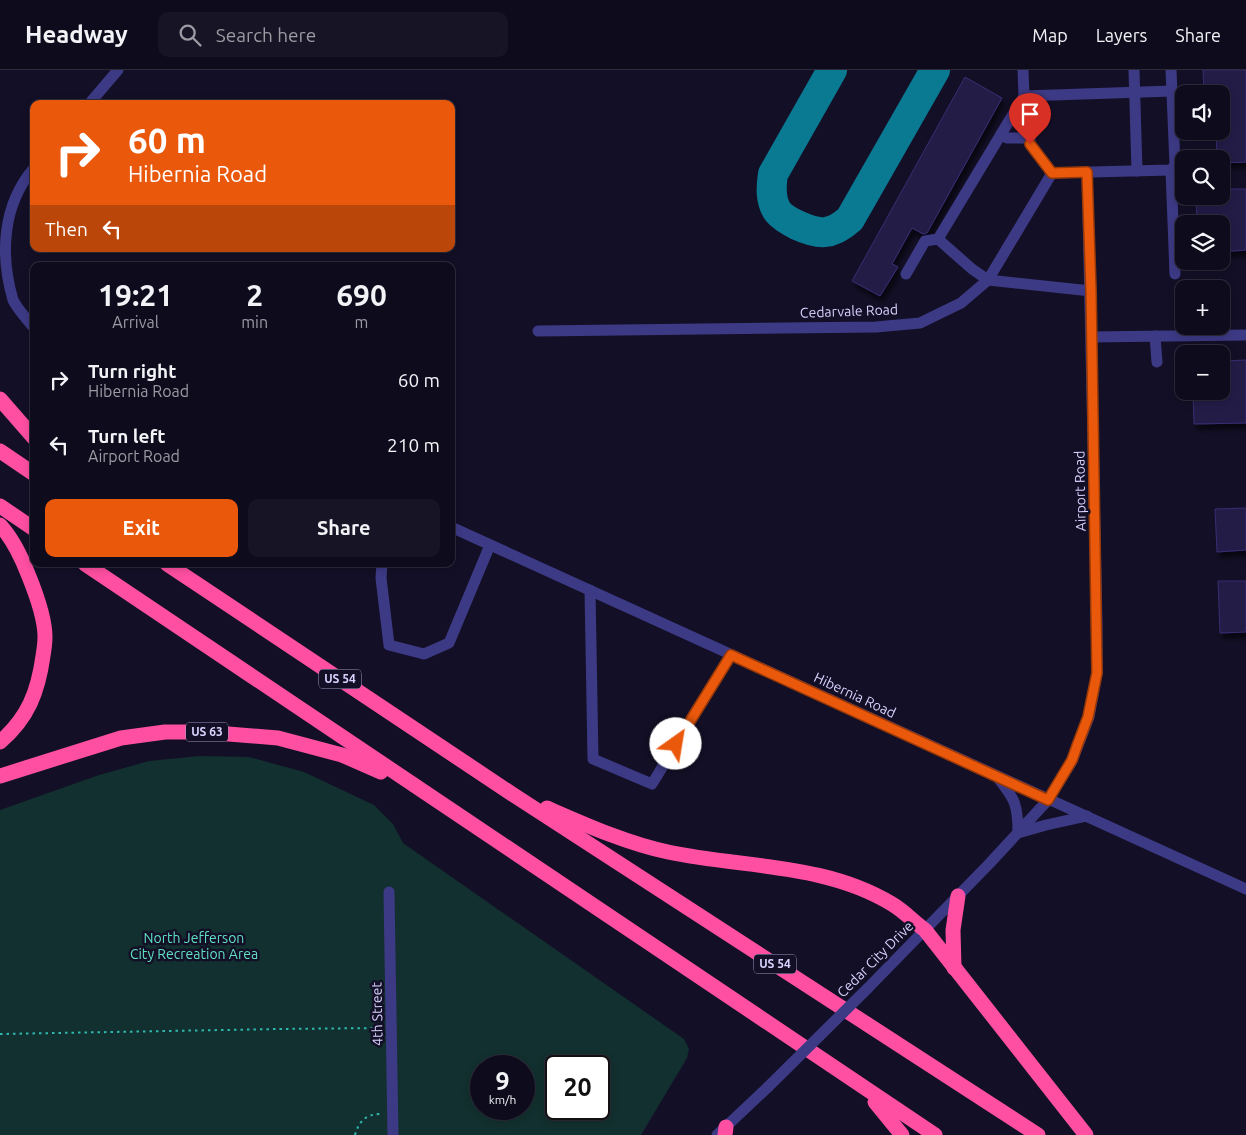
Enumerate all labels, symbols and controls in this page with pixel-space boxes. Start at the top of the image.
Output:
search box [158,12,508,57]
text: Headway [25,21,128,48]
icon: search [176,21,204,49]
text: Search here [216,24,316,46]
text: Map [1032,25,1068,45]
text: Layers [1096,25,1147,45]
text: Share [1175,25,1221,45]
map controls [1175,85,1230,400]
button: sound [1175,85,1230,140]
pin [1009,93,1051,144]
icon: arrive [1016,100,1044,128]
icon: right [45,120,110,185]
text: 60 m [128,120,206,160]
button: search [1175,150,1230,205]
text: Hibernia Road [128,161,267,186]
icon: left [98,215,126,243]
button: layers [1175,215,1230,270]
text: Then [45,218,88,240]
text: 19:21 [98,278,173,312]
text: 2 [246,278,263,312]
text: 690 [336,278,387,312]
button: + [1175,280,1230,335]
street label: Cedarvale Road [800,301,898,321]
text: Arrival [112,313,159,331]
text: min [241,313,268,331]
text: m [355,313,368,331]
button: − [1175,345,1230,400]
text: Turn right [88,360,176,382]
icon: right [45,366,73,394]
text: 60 m [398,369,440,391]
text: Hibernia Road [88,382,189,400]
text: Turn left [88,425,166,447]
icon: left [45,431,73,459]
text: 210 m [387,434,440,456]
text: Airport Road [88,447,180,465]
street label: Airport Road [1071,451,1089,531]
button: Exit [45,499,238,557]
button: Share [248,499,440,557]
street label: Hibernia Road [812,669,898,721]
road number: US 54 [319,670,361,688]
position arrow [649,717,701,769]
road number: US 63 [186,722,228,742]
street label: Cedar City Drive [834,918,916,1000]
park label: North Jefferson City Recreation Area [130,930,258,962]
road number: US 54 [754,954,796,974]
street label: 4th Street [368,982,386,1046]
speed limit sign: 20 [545,1055,610,1120]
text: 9 [495,1067,510,1095]
text: km/h [489,1093,516,1106]

